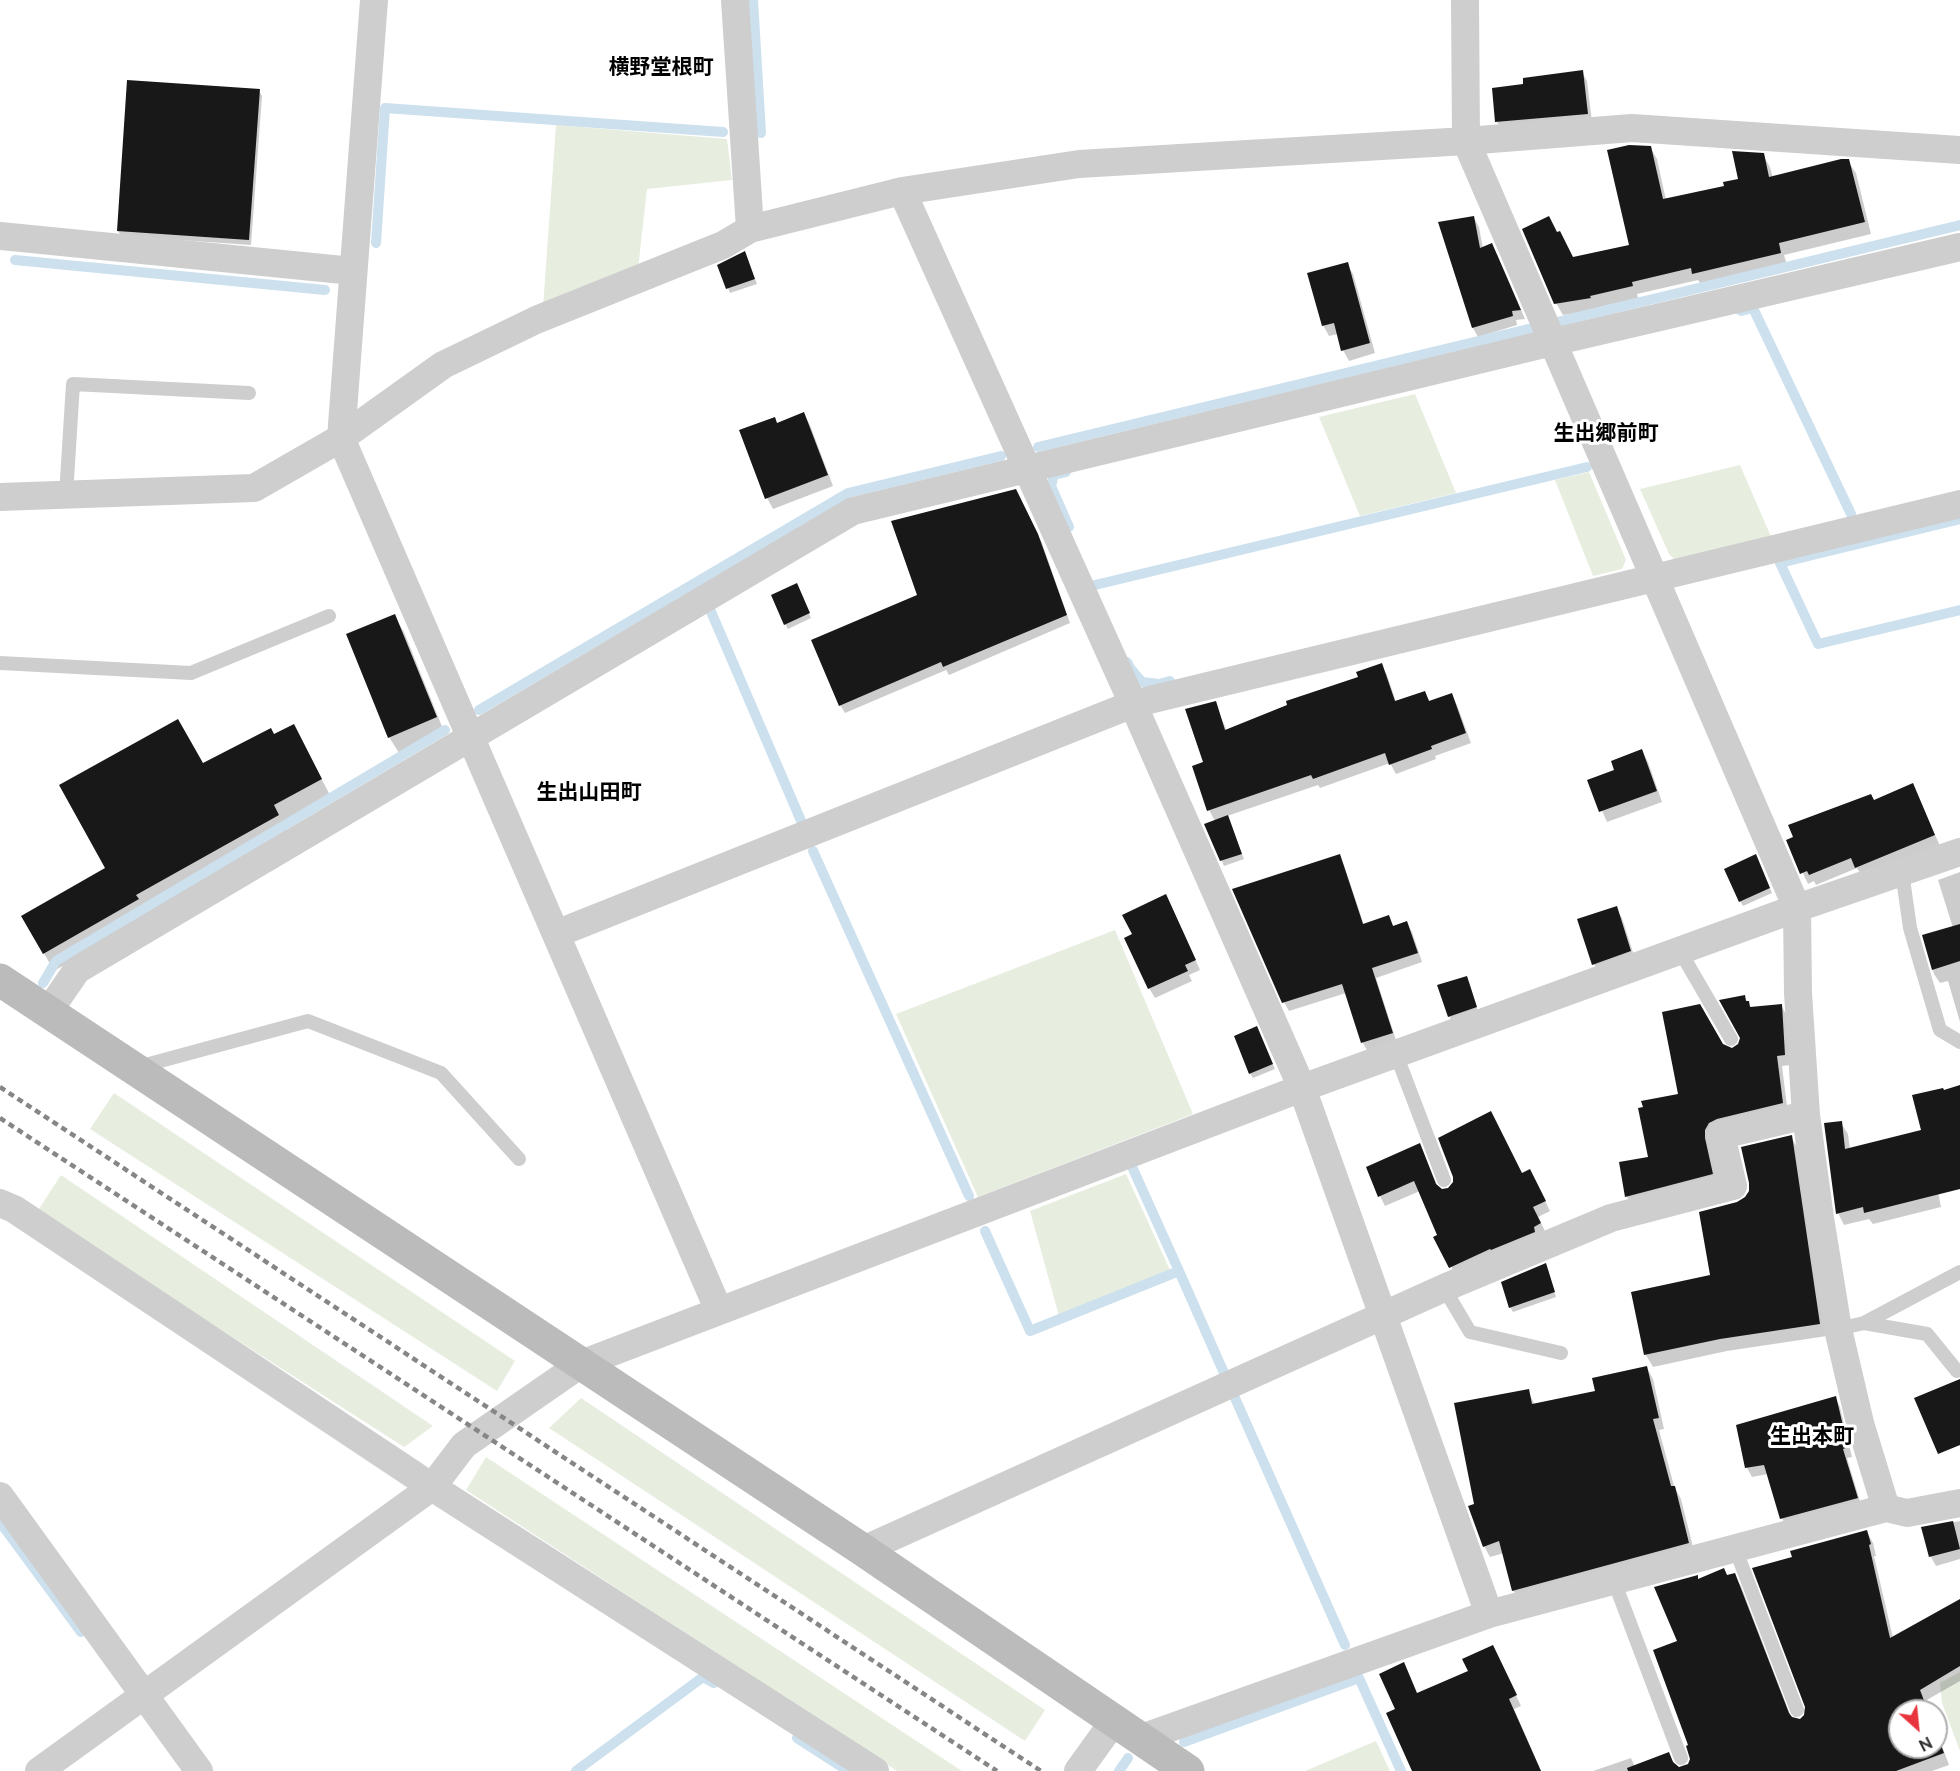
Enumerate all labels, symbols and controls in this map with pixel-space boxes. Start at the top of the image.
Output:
district label: 横野堂根町 [609,55,713,81]
district label: 生出郷前町 [1554,421,1658,447]
district label: 生出山田町 [537,780,641,806]
district label: 生出本町 [1770,1424,1854,1450]
north arrow [1888,1699,1948,1759]
text: N [1916,1732,1935,1755]

